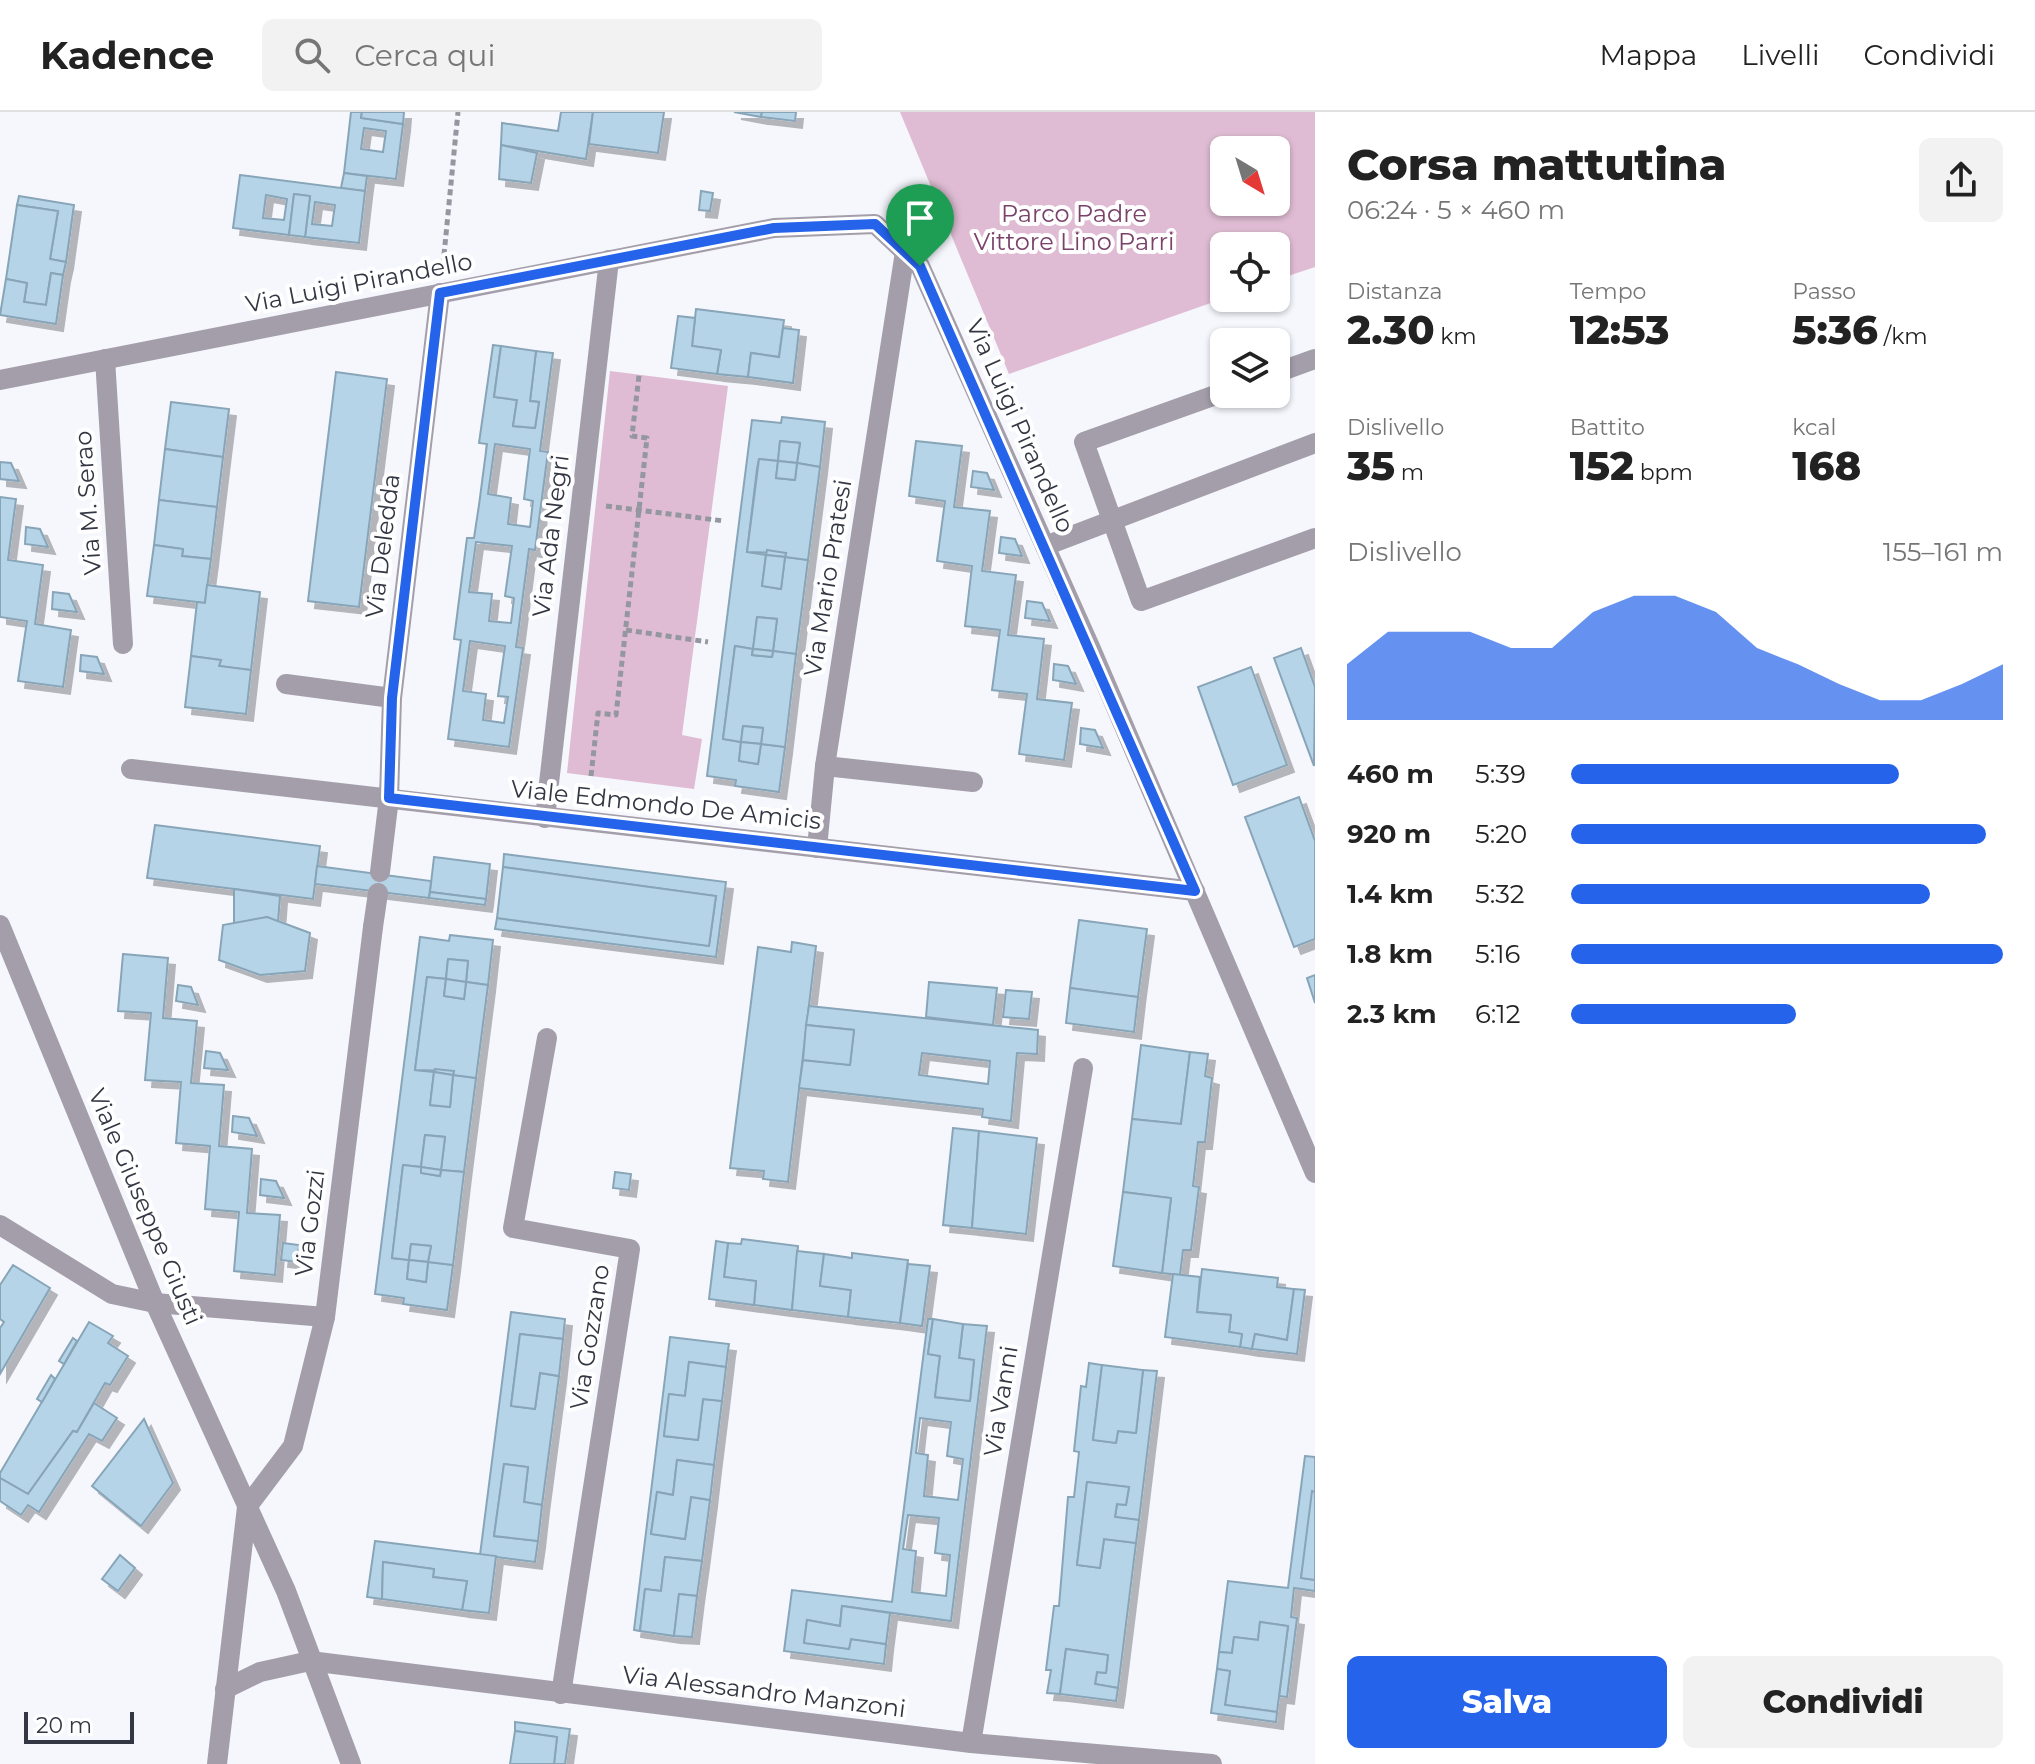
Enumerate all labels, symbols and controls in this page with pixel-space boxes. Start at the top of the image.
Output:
search box [262,19,822,91]
text: Kadence [40,32,214,79]
icon: search [290,33,334,77]
text: Cerca qui [354,37,496,74]
text: Mappa [1600,38,1697,72]
text: Livelli [1741,38,1820,72]
text: Condividi [1864,38,1995,72]
north arrow [1210,136,1290,216]
map controls [1210,136,1290,408]
text: Corsa mattutina [1347,137,1726,191]
button: share [1919,138,2003,222]
pin [886,184,954,266]
text: 06:24 · 5 × 460 m [1347,194,1565,226]
icon: arrive [898,196,942,240]
park label: Parco Padre Vittore Lino Parri [974,199,1174,256]
button: locate [1210,232,1290,312]
street label: Via Luigi Pirandello [243,246,475,319]
text: Distanza [1347,278,1442,305]
text: Tempo [1570,278,1646,305]
text: Passo [1792,278,1856,305]
text: 2.30 [1347,305,1435,354]
text: 12:53 [1570,305,1669,354]
text: 5:36 [1792,305,1878,354]
street label: Via Luigi Pirandello [960,315,1081,537]
text: km [1435,323,1477,350]
text: /km [1878,323,1928,350]
button: layers [1210,328,1290,408]
text: Dislivello [1347,414,1444,441]
text: Battito [1570,414,1645,441]
text: kcal [1792,414,1836,441]
street label: Via M. Serao [68,430,107,576]
text: 35 [1347,441,1395,490]
text: 152 [1570,441,1634,490]
text: 168 [1792,441,1861,490]
street label: Via Ada Negri [526,453,575,619]
text: m [1395,459,1424,486]
text: bpm [1634,459,1693,486]
street label: Via Deledda [359,472,406,620]
street label: Via Mario Pratesi [798,477,857,678]
text: Dislivello [1347,536,1462,568]
text: 155–161 m [1883,536,2003,568]
text: 460 m [1347,758,1434,790]
text: 5:39 [1475,758,1526,790]
street label: Viale Edmondo De Amicis [509,774,823,835]
text: 920 m [1347,818,1431,850]
text: 5:20 [1475,818,1527,850]
text: 1.4 km [1347,878,1433,910]
text: 5:32 [1475,878,1525,910]
text: 1.8 km [1347,938,1433,970]
text: 5:16 [1475,938,1520,970]
text: 2.3 km [1347,998,1437,1030]
text: 6:12 [1475,998,1521,1030]
street label: Viale Giuseppe Giusti [83,1084,208,1329]
street label: Via Gozzi [289,1168,330,1278]
street label: Via Gozzano [564,1262,615,1412]
street label: Via Vanni [977,1343,1024,1458]
button: Salva [1347,1656,1667,1748]
button: Condividi [1683,1656,2003,1748]
street label: Via Alessandro Manzoni [621,1660,907,1723]
scale bar [24,1708,134,1744]
text: 20 m [36,1712,92,1739]

